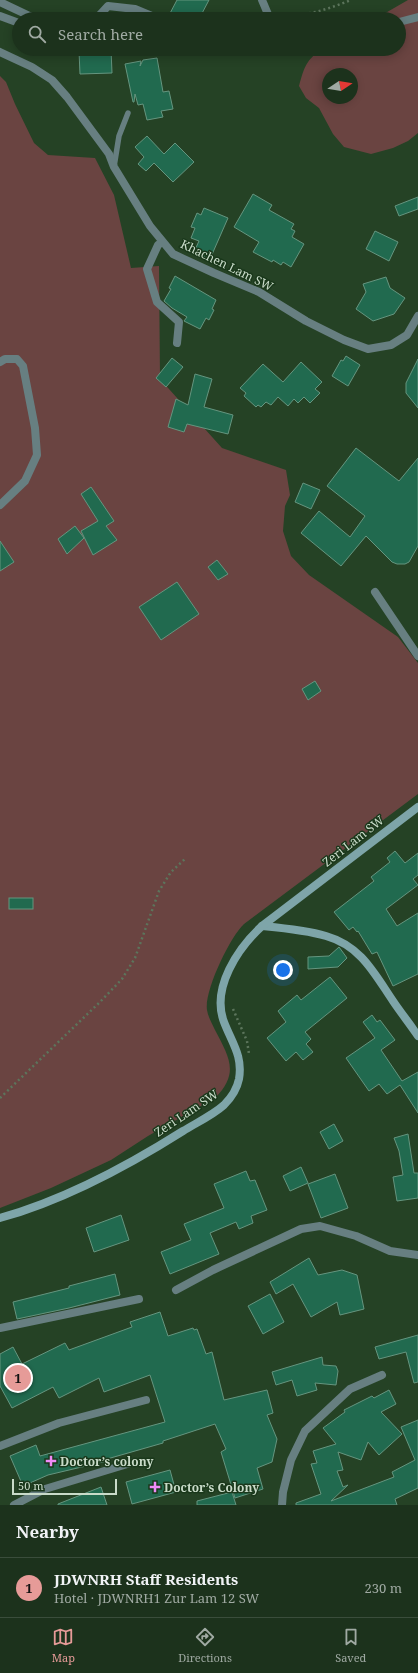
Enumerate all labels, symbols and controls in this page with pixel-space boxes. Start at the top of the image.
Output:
search box [12,12,406,56]
icon: search [26,23,48,45]
text: Search here [58,24,143,44]
north arrow [322,68,358,104]
street label: Khachen Lam SW [178,235,277,295]
street label: Zeri Lam SW [319,811,388,870]
your location [273,960,293,980]
street label: Zeri Lam SW [151,1085,222,1141]
pin: 1 [5,1363,31,1393]
place label: Doctor’s colony [60,1453,153,1470]
marker: Doctor’s colony [45,1455,57,1467]
scale bar [12,1477,117,1496]
text: 50 m [18,1478,44,1493]
place label: Doctor’s Colony [164,1479,259,1496]
marker: Doctor’s Colony [149,1481,161,1493]
text: Nearby [16,1520,79,1543]
text: JDWNRH Staff Residents [54,1569,238,1589]
text: 1 [25,1579,33,1597]
text: 230 m [365,1579,402,1597]
text: Hotel · JDWNRH1 Zur Lam 12 SW [54,1589,259,1607]
tab: Map [52,1626,75,1665]
tab: Directions [178,1626,232,1665]
tab: Saved [335,1626,366,1665]

